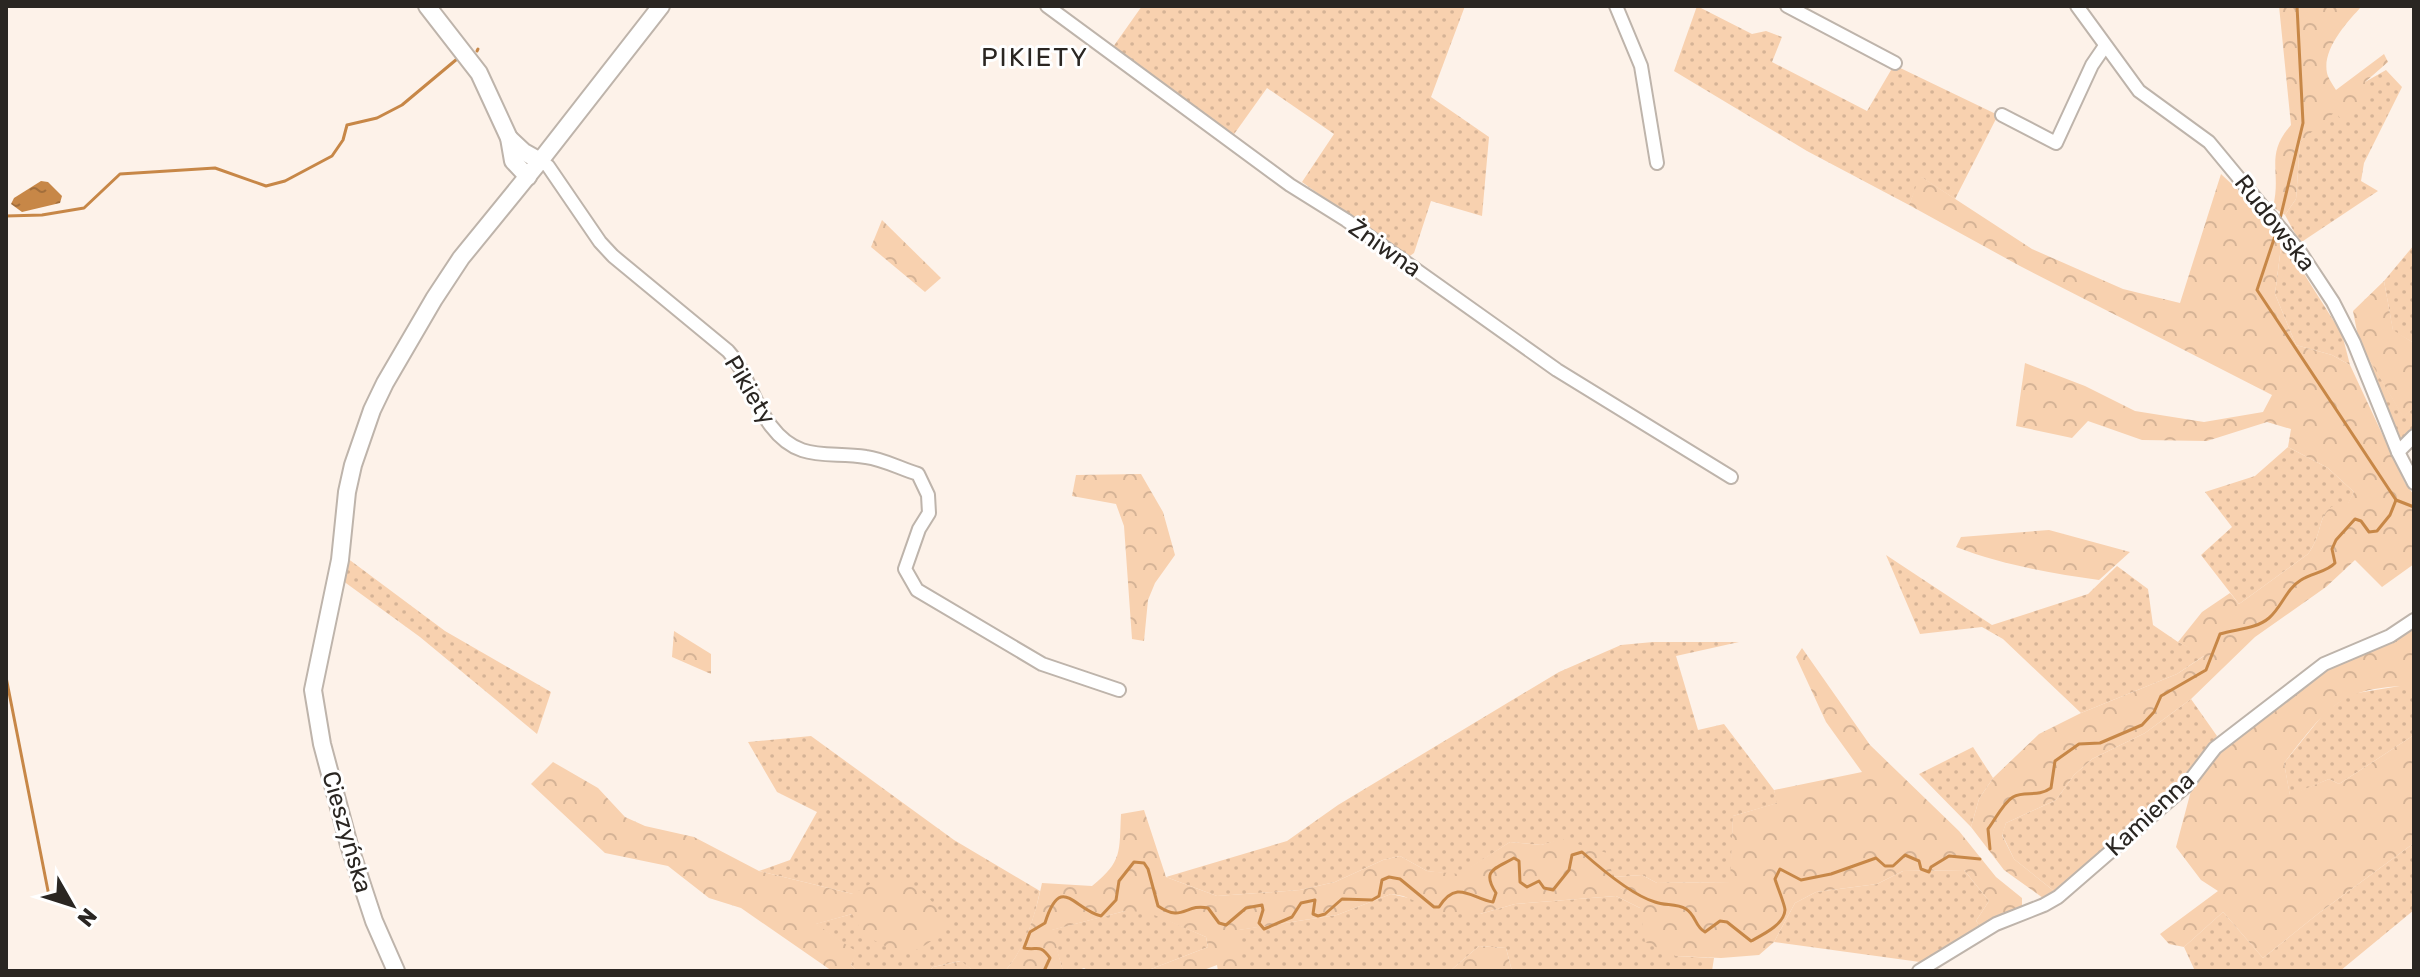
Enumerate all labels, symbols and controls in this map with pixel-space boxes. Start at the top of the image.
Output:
district label: PIKIETY [981,42,1089,73]
street label: Rudowska [2229,169,2321,277]
street label: Żniwna [1344,213,1426,283]
street label: Pikiety [719,350,781,430]
street label: Kamienna [2100,766,2200,862]
street label: Cieszyńska [316,768,378,896]
north arrow [32,865,112,945]
text: N [72,903,103,932]

